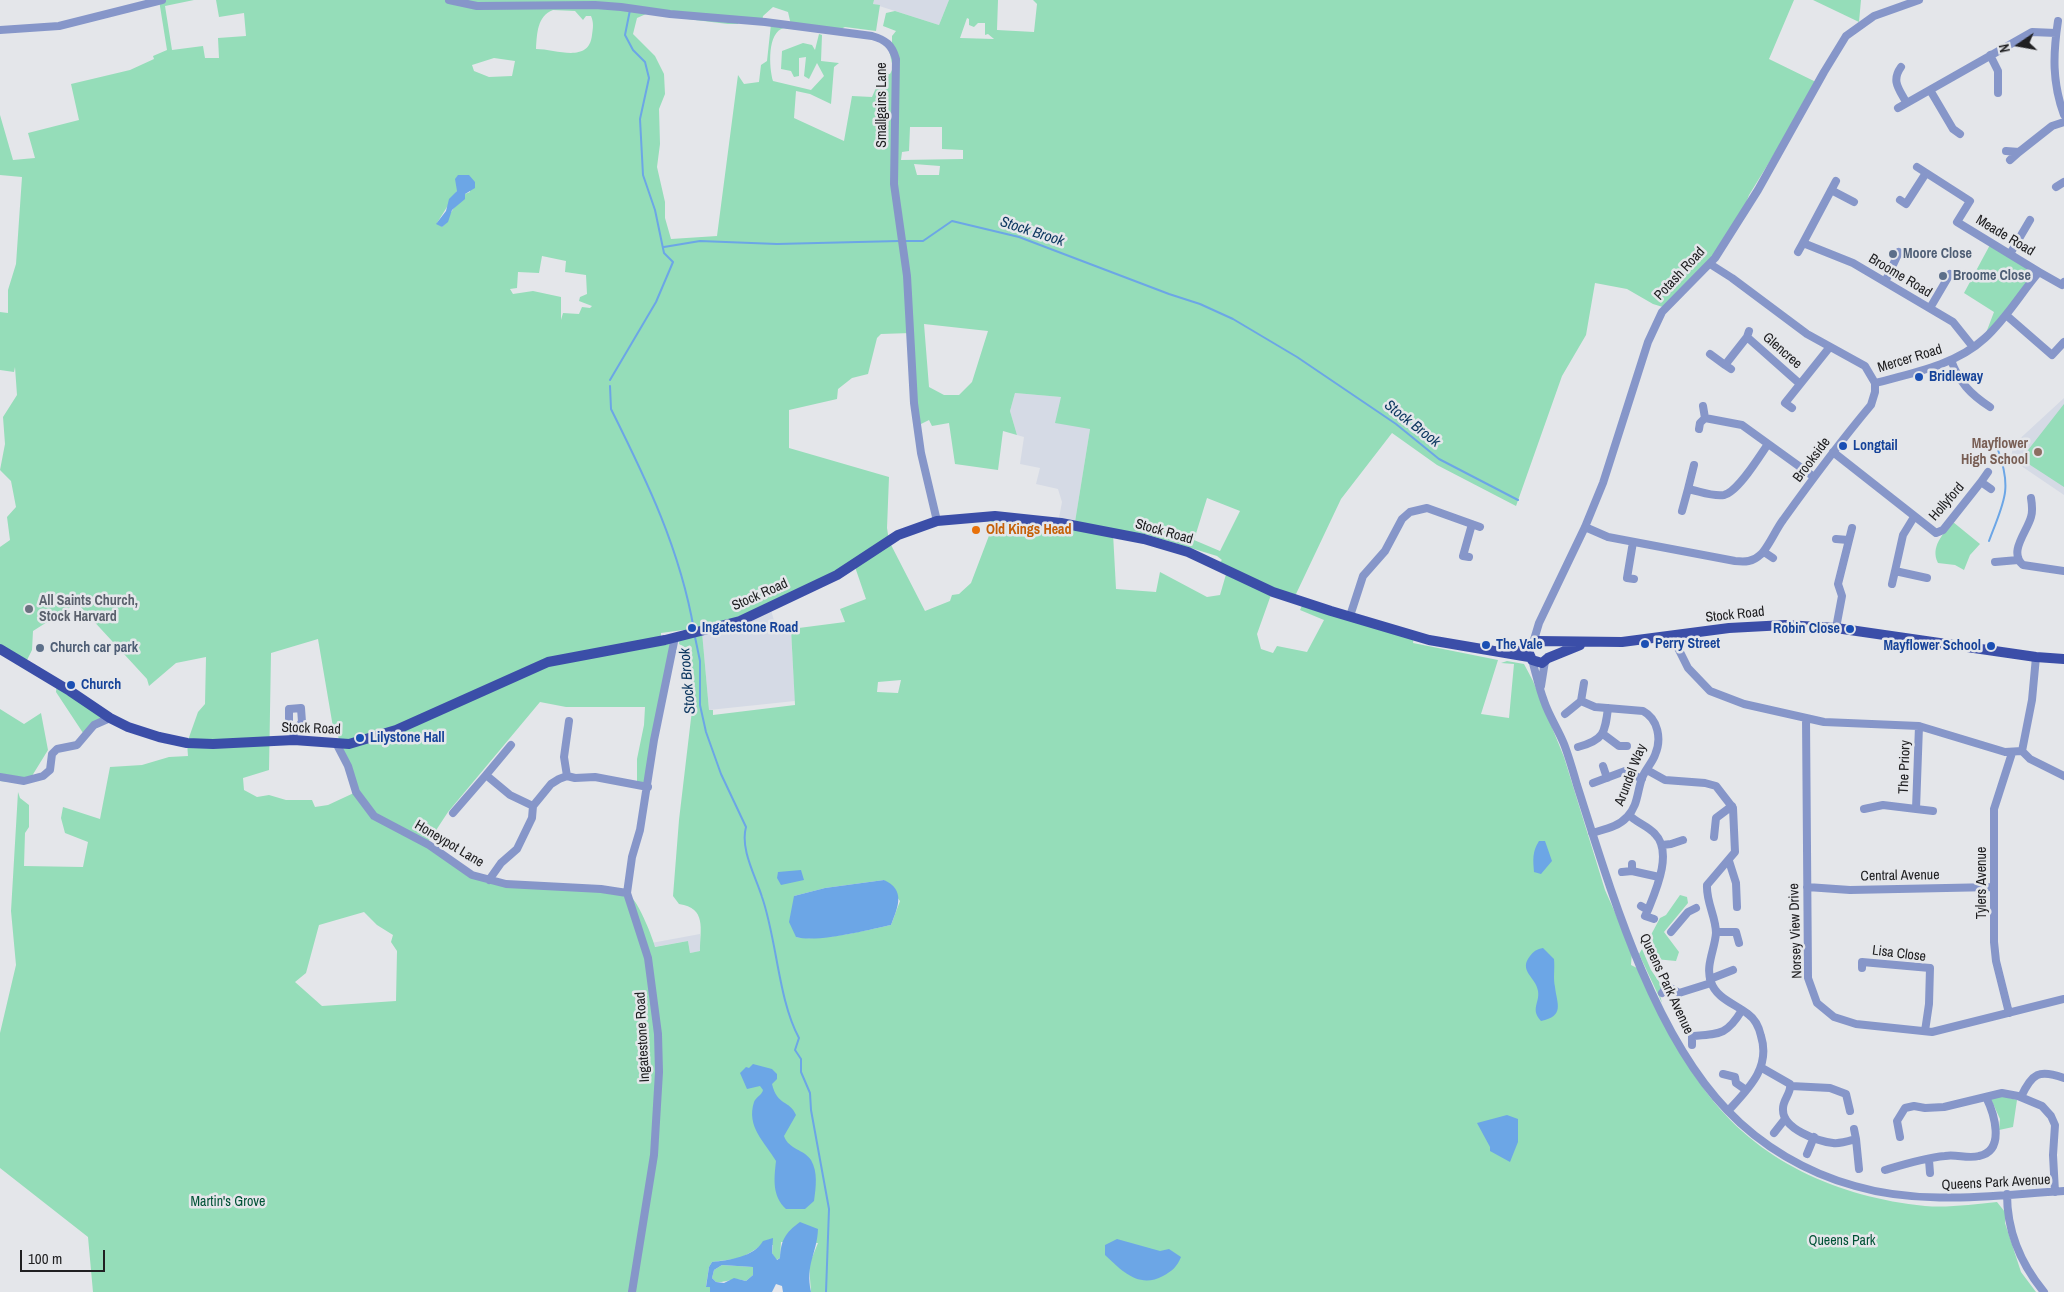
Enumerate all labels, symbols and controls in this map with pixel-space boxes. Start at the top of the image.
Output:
north arrow [1994,20,2044,70]
text: N [1995,42,2014,54]
street label: Smallgains Lane [874,62,890,148]
street label: Meade Road [1973,212,2037,260]
water label: Stock Brook [998,213,1066,251]
street label: Potash Road [1651,244,1709,304]
place label: Moore Close [1903,246,1972,262]
marker: Moore Close [1887,248,1899,260]
street label: Broome Road [1865,251,1935,301]
place label: Broome Close [1953,268,2031,284]
marker: Broome Close [1937,270,1949,282]
street label: Glencree [1759,329,1805,373]
street label: Mercer Road [1876,341,1944,377]
place label: Bridleway [1929,369,1983,385]
marker: Bridleway [1913,371,1925,383]
water label: Stock Brook [1380,396,1444,452]
street label: Brookside [1790,434,1834,486]
place label: Mayflower High School [1961,436,2028,468]
place label: Longtail [1853,438,1898,454]
marker: Longtail [1837,440,1849,452]
marker: Mayflower High School [2032,446,2044,458]
street label: Hollyford [1926,479,1968,525]
street label: Stock Road [1133,516,1195,548]
place label: Old Kings Head [986,522,1071,538]
marker: Old Kings Head [970,524,982,536]
street label: Stock Road [729,575,791,615]
place label: All Saints Church, Stock Harvard [39,593,138,626]
marker: All Saints Church, Stock Harvard [23,603,35,615]
street label: Stock Road [1705,604,1765,626]
place label: Ingatestone Road [702,620,798,636]
place label: Robin Close [1773,621,1840,637]
marker: Ingatestone Road [686,622,698,634]
marker: Robin Close [1844,623,1856,635]
place label: Perry Street [1655,636,1720,652]
place label: The Vale [1496,637,1543,653]
marker: Perry Street [1639,638,1651,650]
place label: Mayflower School [1883,638,1981,654]
marker: The Vale [1480,639,1492,651]
place label: Church car park [50,640,138,656]
marker: Mayflower School [1985,640,1997,652]
marker: Church car park [34,642,46,654]
water label: Stock Brook [676,647,700,715]
place label: Church [81,677,121,693]
marker: Church [65,679,77,691]
street label: Stock Road [281,720,341,738]
place label: Lilystone Hall [370,730,445,746]
marker: Lilystone Hall [354,732,366,744]
street label: The Priory [1896,740,1914,794]
street label: Arundel Way [1611,742,1651,808]
street label: Honeypot Lane [411,817,487,871]
street label: Tylers Avenue [1974,847,1990,919]
street label: Central Avenue [1860,867,1940,885]
street label: Norsey View Drive [1786,883,1806,979]
street label: Queens Park Avenue [1635,931,1697,1037]
street label: Lisa Close [1871,942,1927,966]
street label: Ingatestone Road [632,991,654,1083]
street label: Queens Park Avenue [1941,1172,2051,1194]
park label: Martin's Grove [191,1194,265,1210]
park label: Queens Park [1808,1233,1876,1249]
scale bar [22,1240,108,1272]
text: 100 m [28,1248,62,1269]

